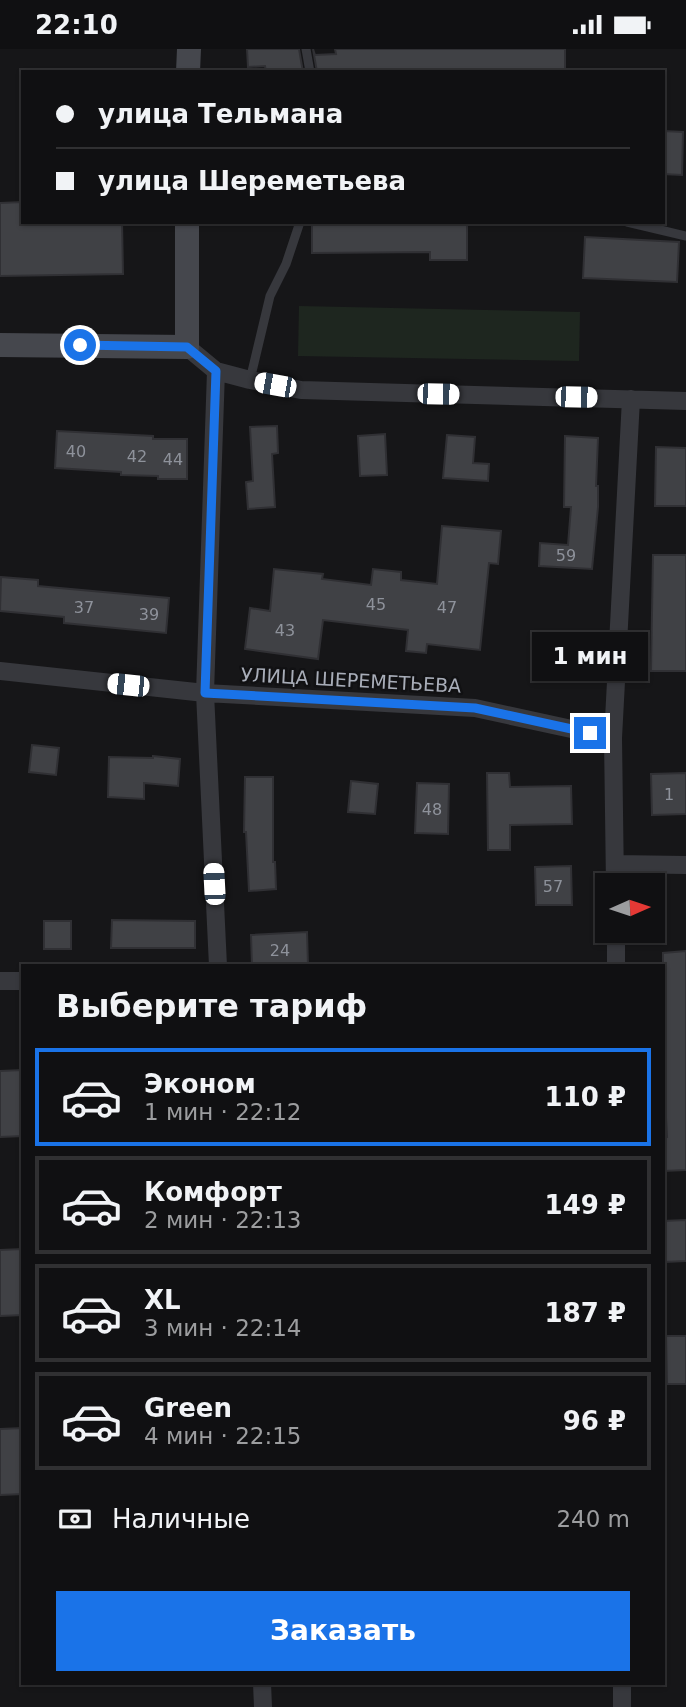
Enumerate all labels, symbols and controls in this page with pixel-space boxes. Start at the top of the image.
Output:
text: 22:10 [35,10,118,40]
text: улица Тельмана [98,99,343,129]
text: улица Шереметьева [98,166,406,196]
route start [64,329,96,361]
car [253,371,298,399]
car [417,383,460,405]
car [555,386,598,408]
house number: 40 [66,442,86,461]
house number: 42 [127,447,147,466]
house number: 44 [163,450,183,469]
house number: 59 [556,546,576,565]
house number: 45 [366,595,386,614]
house number: 37 [74,598,94,617]
house number: 47 [437,598,457,617]
house number: 39 [139,605,159,624]
house number: 43 [275,621,295,640]
callout: 1 мин [532,631,648,681]
text: 1 мин [553,643,627,669]
street label: УЛИЦА ШЕРЕМЕТЬЕВА [240,663,462,697]
car [107,672,150,698]
route end [574,717,606,749]
house number: 1 [664,785,674,804]
house number: 48 [422,800,442,819]
car [203,862,226,906]
north arrow [595,873,665,943]
map controls [595,873,665,943]
house number: 57 [543,877,563,896]
house number: 24 [270,941,290,960]
text: Выберите тариф [56,987,367,1025]
icon: car [60,1066,123,1129]
text: Эконом [144,1069,256,1099]
text: 110 ₽ [545,1082,626,1112]
text: 1 мин · 22:12 [144,1099,302,1125]
icon: car [60,1174,123,1237]
text: Комфорт [144,1177,282,1207]
text: 149 ₽ [545,1190,626,1220]
text: 2 мин · 22:13 [144,1207,302,1233]
icon: car [60,1282,123,1345]
text: XL [144,1285,181,1315]
text: 187 ₽ [545,1298,626,1328]
text: 3 мин · 22:14 [144,1315,302,1341]
icon: car [60,1390,123,1453]
text: Green [144,1393,232,1423]
text: 96 ₽ [563,1406,626,1436]
text: 4 мин · 22:15 [144,1423,302,1449]
icon: cash [56,1500,94,1538]
text: Наличные [112,1504,250,1534]
text: 240 m [556,1506,630,1532]
button: Заказать [56,1591,630,1671]

